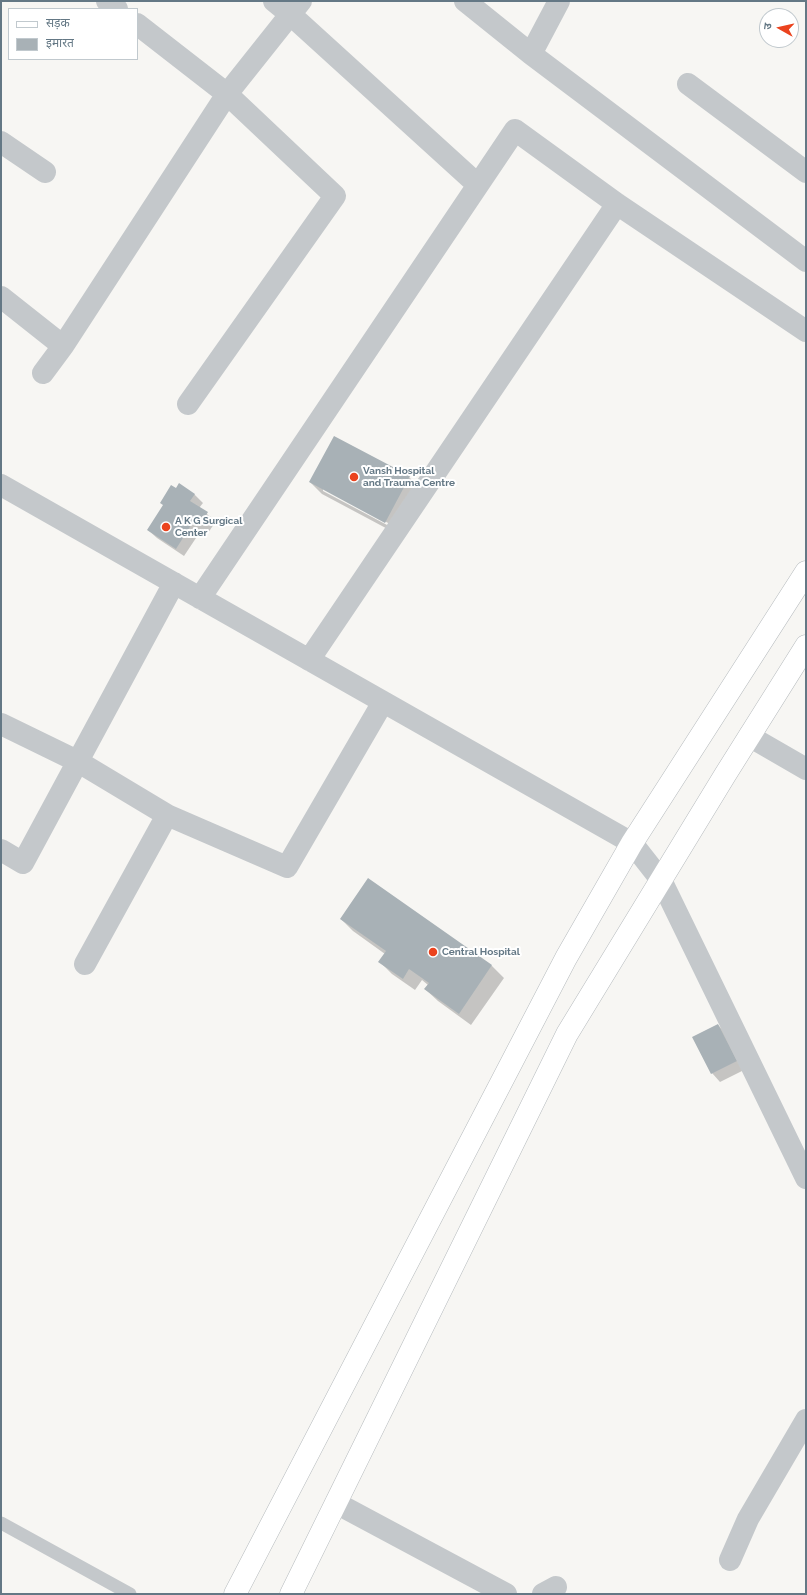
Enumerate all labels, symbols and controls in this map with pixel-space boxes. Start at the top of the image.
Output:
legend [8,8,138,60]
north arrow [759,8,799,48]
text: सड़क [46,16,70,30]
text: उ [761,22,774,30]
text: इमारत [46,36,74,50]
place label: Vansh Hospital and Trauma Centre [363,465,455,488]
marker: Vansh Hospital and Trauma Centre [348,471,360,483]
place label: A K G Surgical Center [175,515,242,538]
marker: A K G Surgical Center [160,521,172,533]
marker: Central Hospital [427,946,439,958]
place label: Central Hospital [442,946,520,958]

